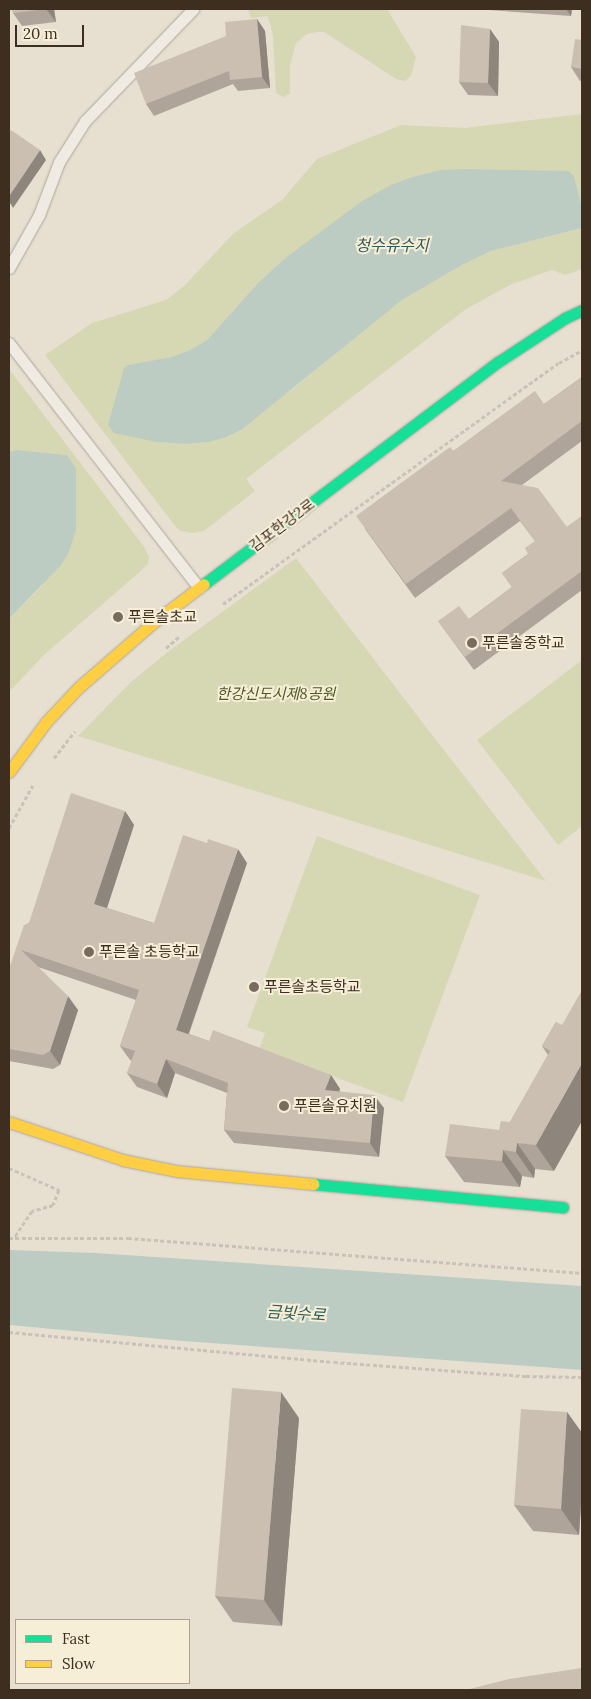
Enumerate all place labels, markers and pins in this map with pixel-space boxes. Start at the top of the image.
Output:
place label: 푸른솔초교 [128,608,197,626]
marker: 푸른솔초교 [112,611,124,623]
place label: 푸른솔중학교 [482,634,565,652]
marker: 푸른솔중학교 [466,637,478,649]
place label: 푸른솔 초등학교 [99,943,200,961]
marker: 푸른솔 초등학교 [83,946,95,958]
place label: 푸른솔초등학교 [264,978,361,996]
marker: 푸른솔초등학교 [248,981,260,993]
place label: 푸른솔유치원 [294,1097,377,1115]
marker: 푸른솔유치원 [278,1100,290,1112]

